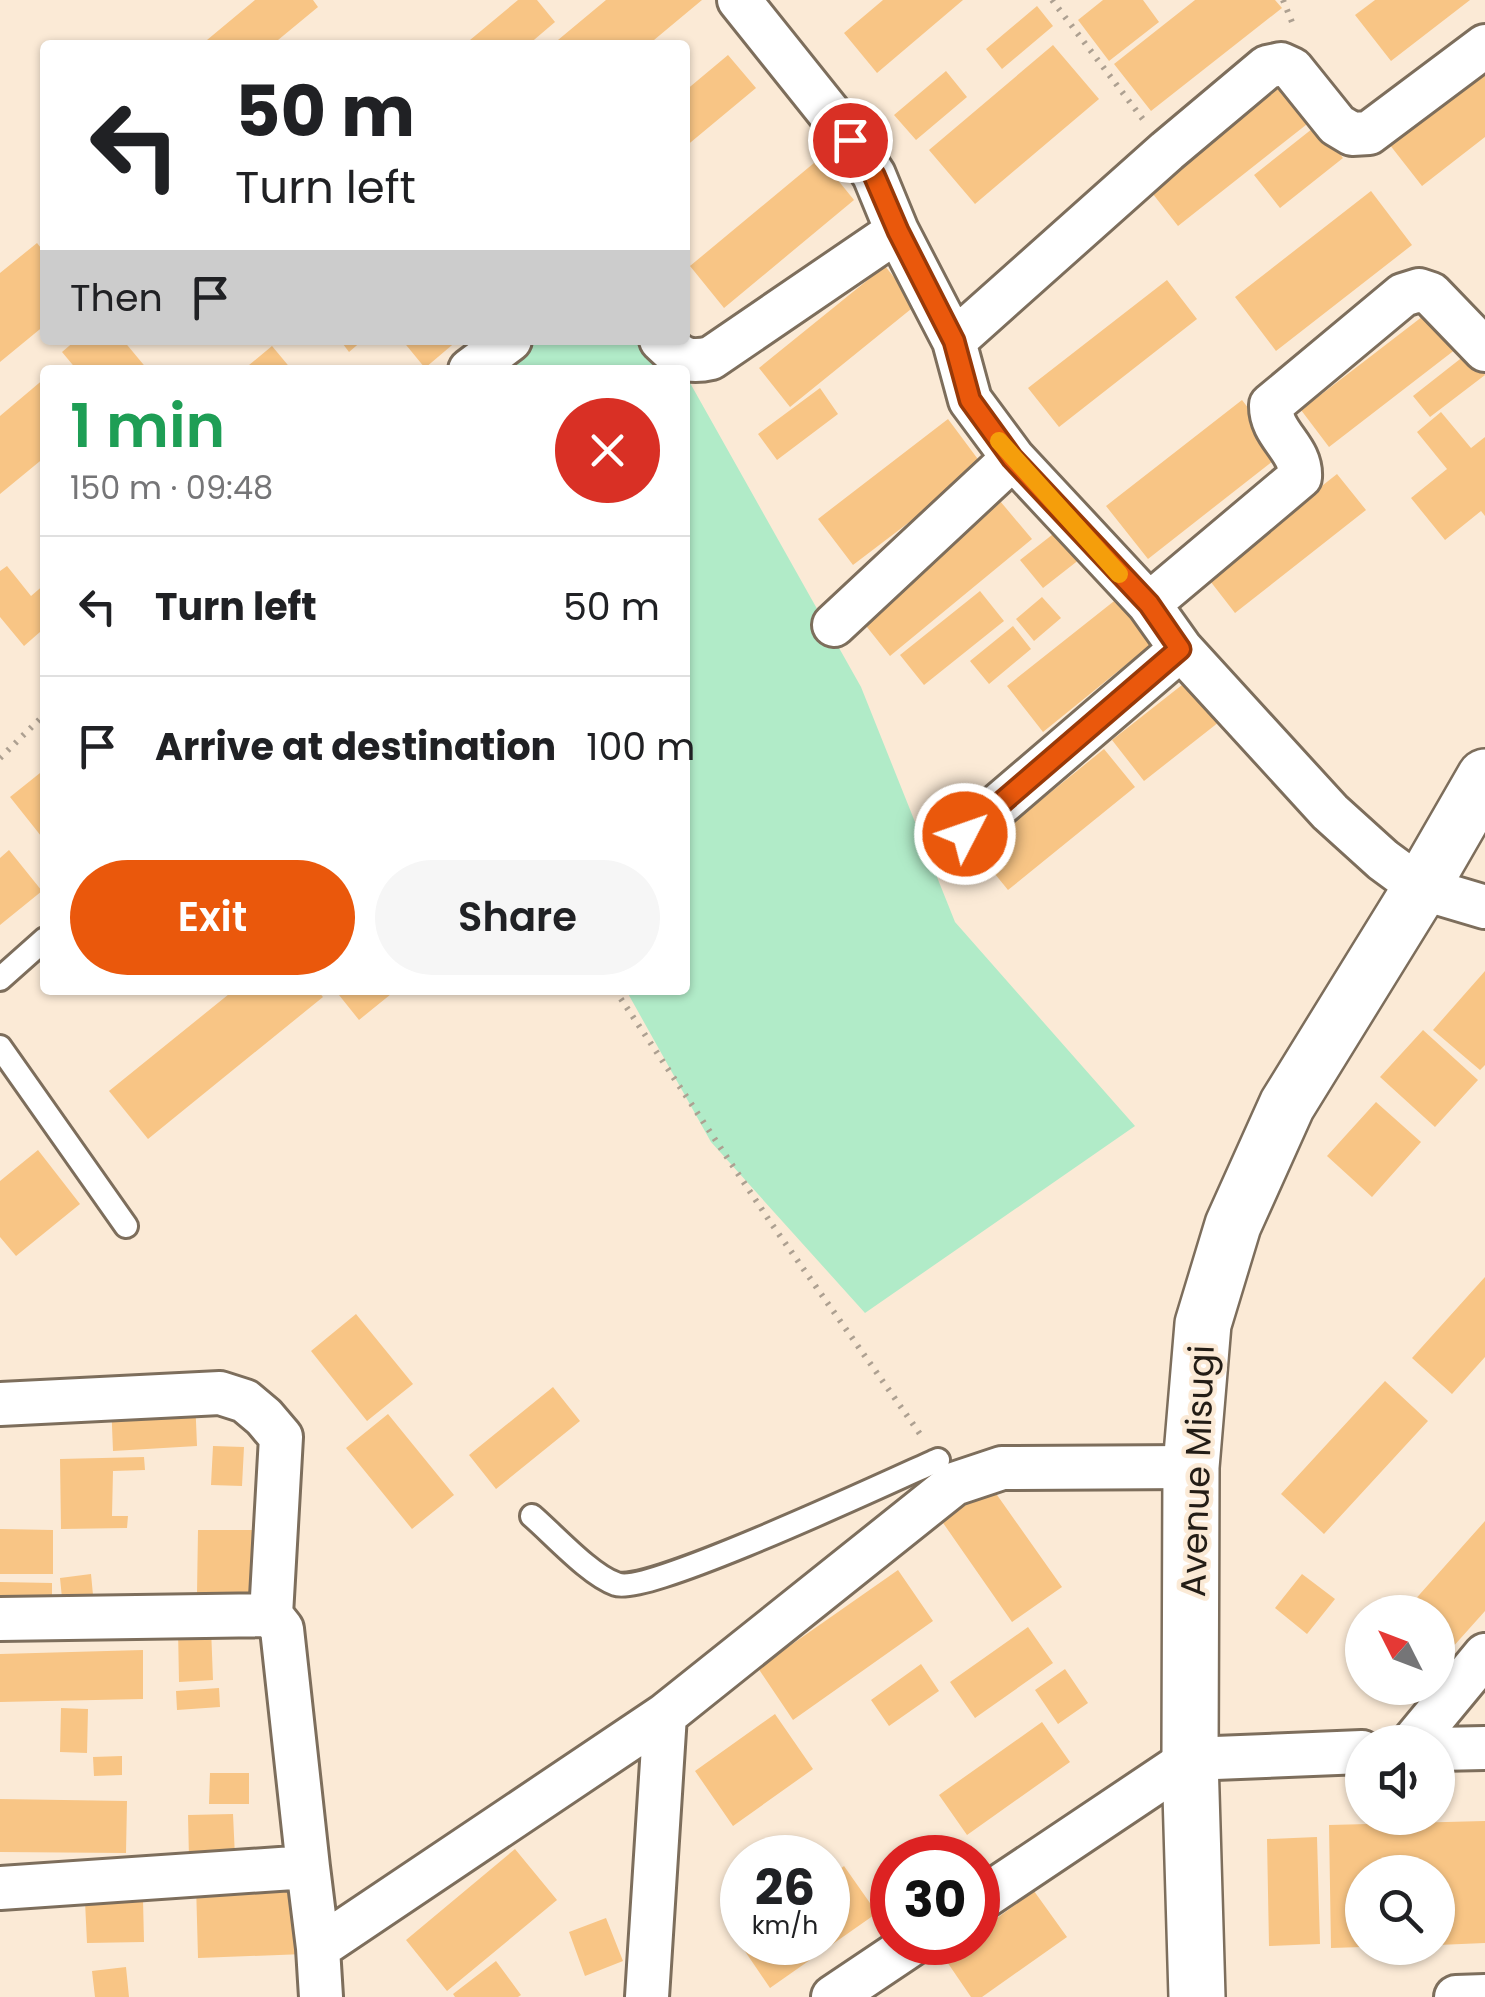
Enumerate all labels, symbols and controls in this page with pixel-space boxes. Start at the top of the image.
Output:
text: 50 m [235,62,415,161]
icon: left [70,80,200,210]
pin [808,98,893,183]
icon: arrive [823,113,878,168]
text: Turn left [235,156,416,219]
icon: arrive [183,270,238,325]
text: Then [70,271,163,324]
text: 1 min [70,384,225,468]
button: close [555,398,660,503]
text: 150 m · 09:48 [70,465,273,510]
icon: left [70,579,125,634]
text: Turn left [155,580,317,633]
text: 50 m [563,580,660,633]
icon: arrive [70,719,125,774]
text: Arrive at destination [155,720,556,773]
text: 100 m [586,720,695,773]
position arrow [913,782,1017,886]
button: Exit [70,860,355,975]
button: Share [375,860,660,975]
street label: Avenue Misugi [1168,1344,1226,1598]
north arrow [1345,1595,1455,1705]
map controls [1345,1595,1455,1965]
button: sound [1345,1725,1455,1835]
speed limit sign: 30 [870,1835,1000,1965]
text: 26 [755,1852,815,1923]
button: search [1345,1855,1455,1965]
text: km/h [752,1908,818,1943]

